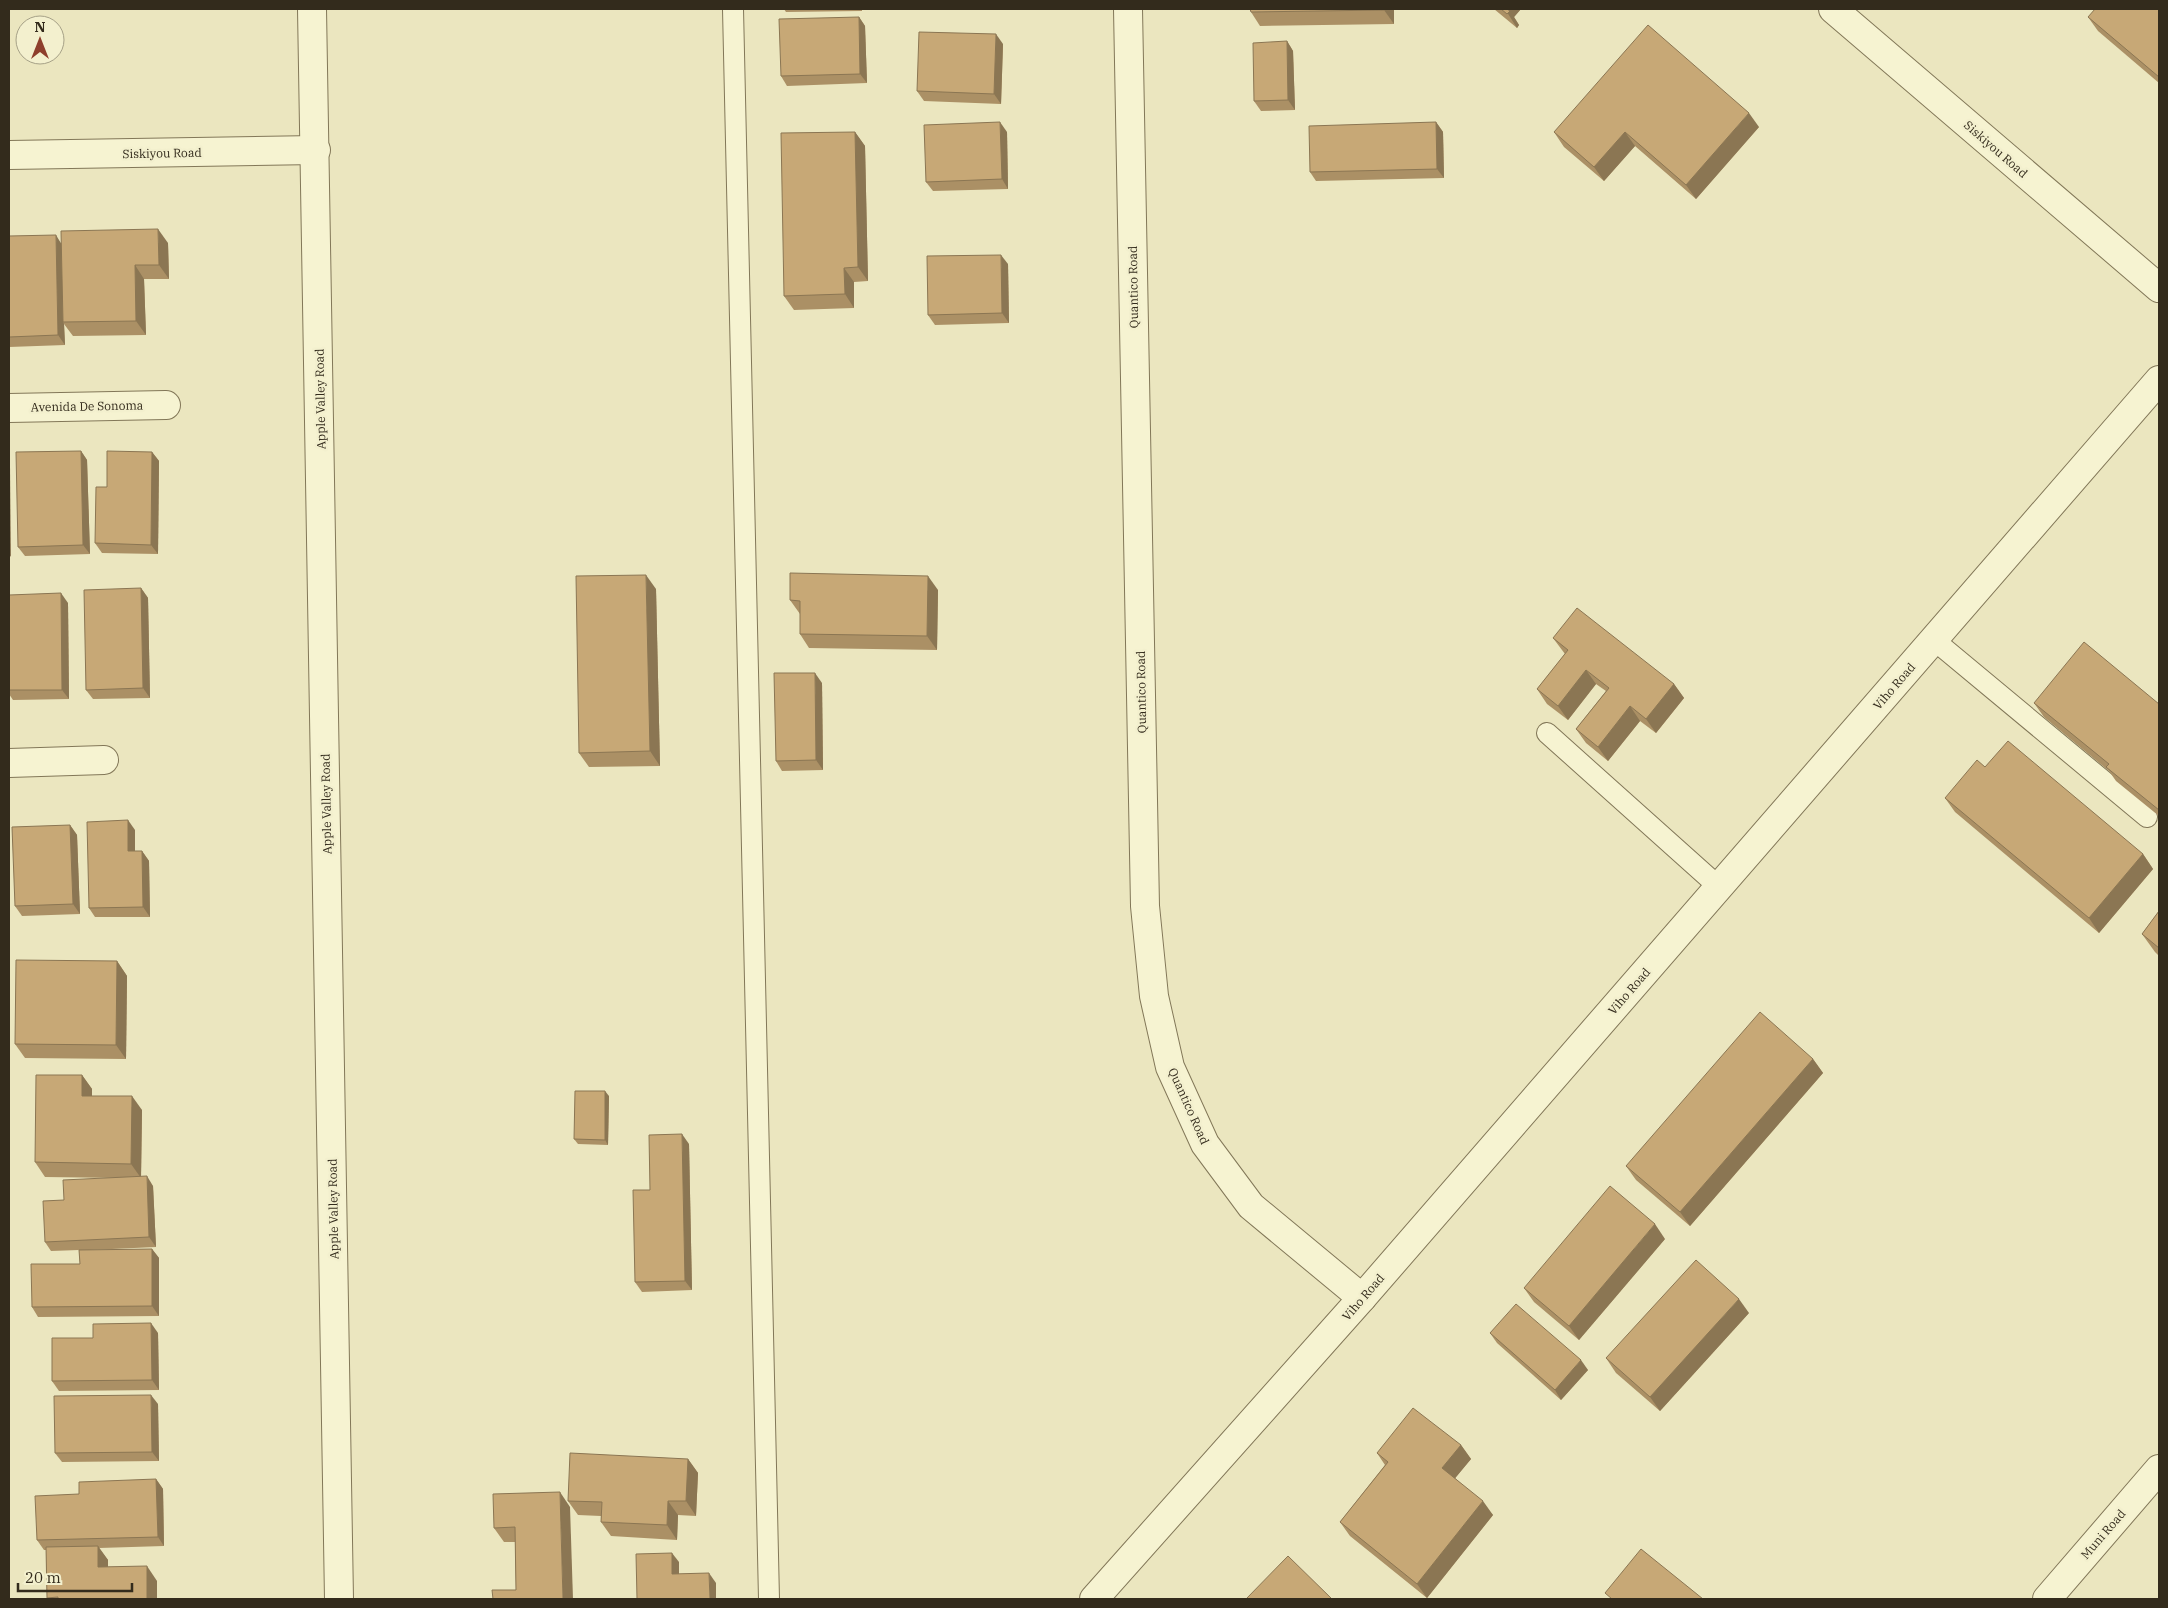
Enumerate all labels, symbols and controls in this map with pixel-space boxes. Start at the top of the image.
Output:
north arrow [15,15,65,65]
text: N [34,18,46,36]
street label: Siskiyou Road [1961,117,2031,181]
street label: Siskiyou Road [122,145,202,161]
street label: Quantico Road [1125,246,1141,328]
street label: Apple Valley Road [312,348,328,450]
street label: Avenida De Sonoma [31,398,144,414]
street label: Quantico Road [1133,651,1149,733]
street label: Viho Road [1870,660,1918,712]
street label: Apple Valley Road [318,753,334,855]
street label: Viho Road [1605,965,1653,1017]
street label: Quantico Road [1165,1065,1213,1147]
street label: Apple Valley Road [325,1158,341,1260]
street label: Viho Road [1339,1271,1387,1323]
street label: Muni Road [2077,1506,2129,1562]
scale bar [18,1560,131,1592]
text: 20 m [25,1568,61,1587]

